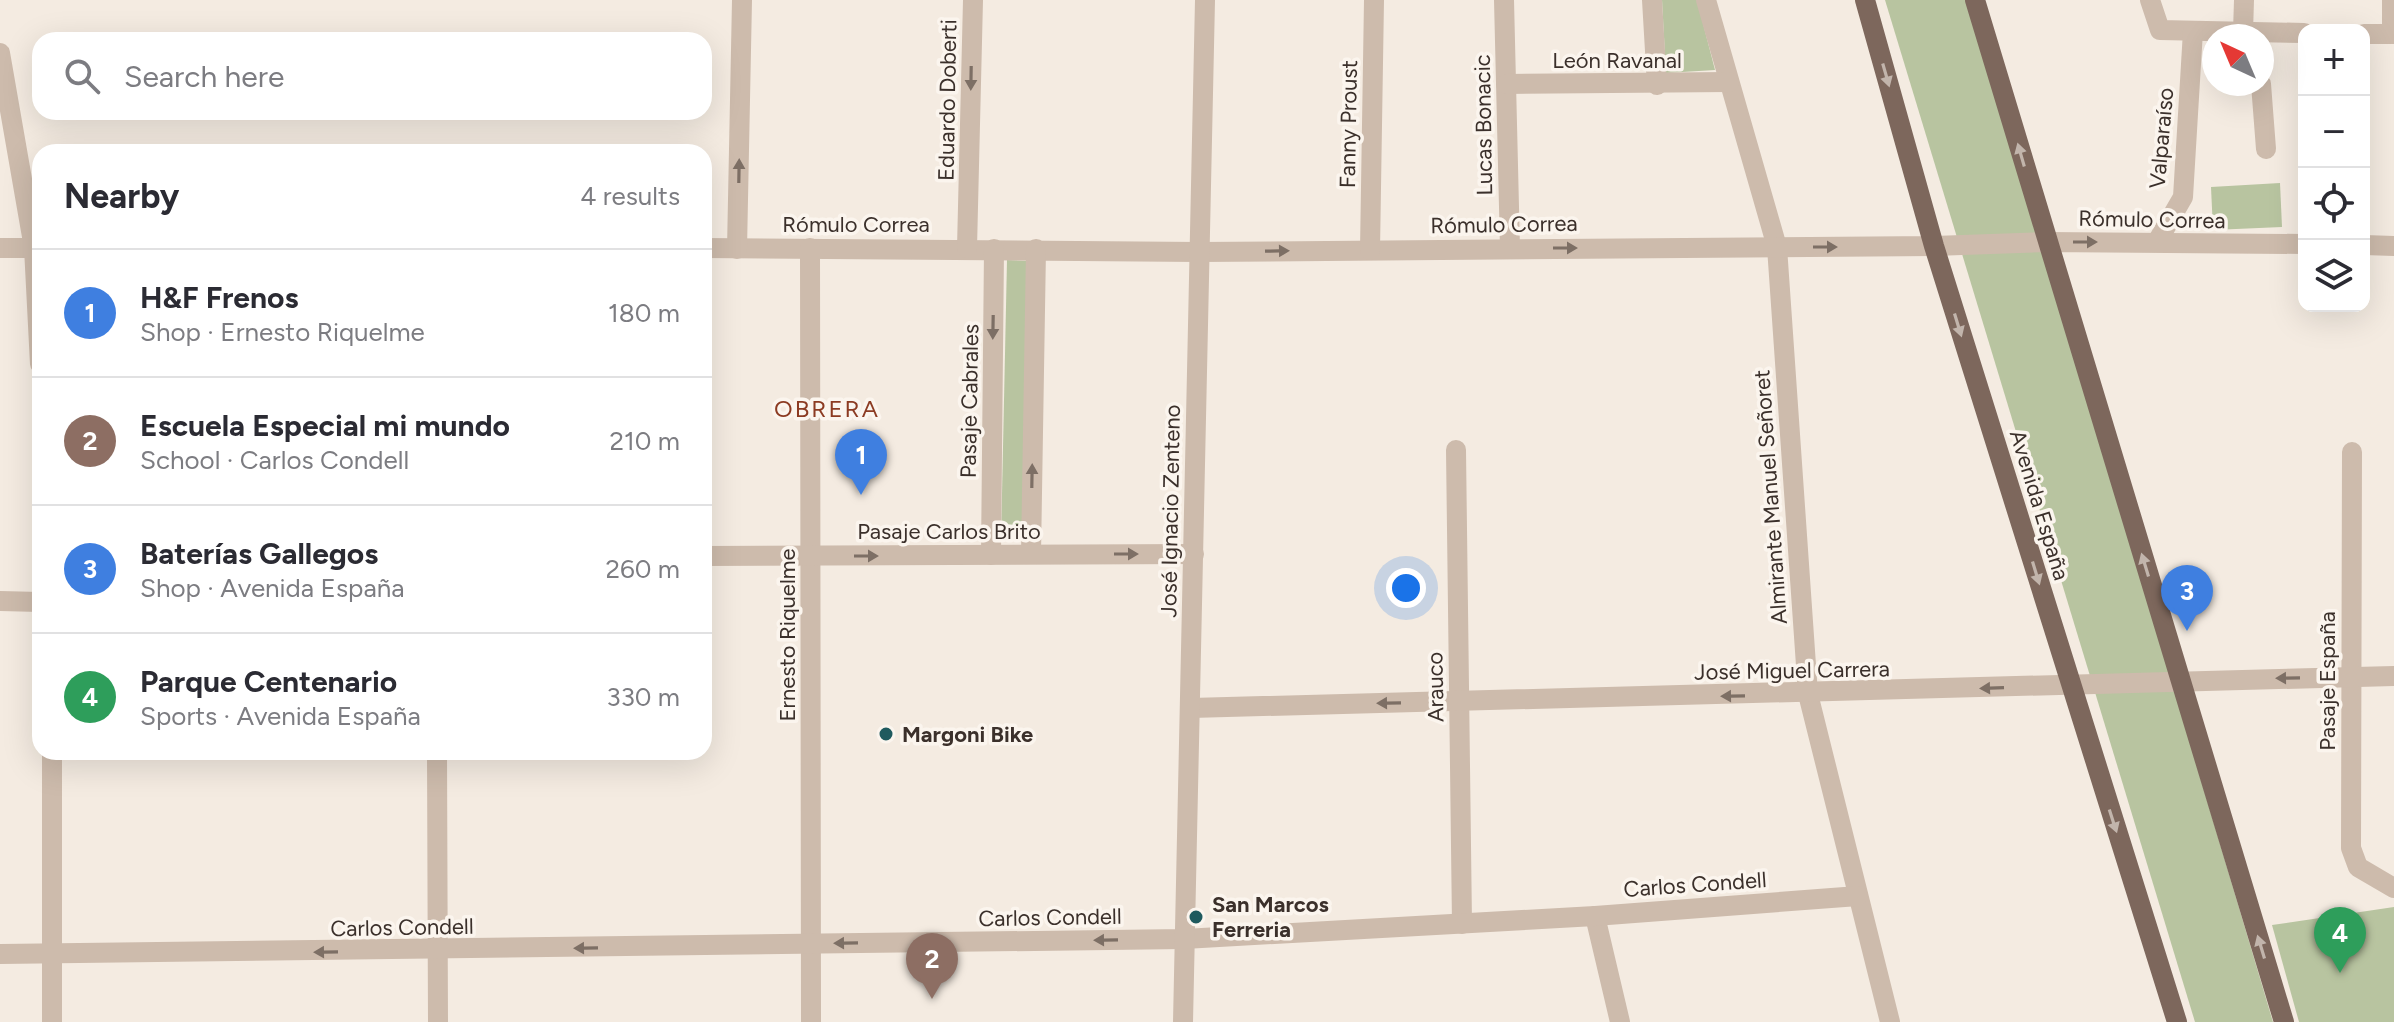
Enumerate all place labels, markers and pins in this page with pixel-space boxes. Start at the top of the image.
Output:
pin: 1 [835,429,887,495]
pin: 3 [2161,565,2213,631]
place label: Margoni Bike [902,721,1033,748]
marker: Margoni Bike [877,725,895,743]
place label: San Marcos Ferreria [1212,891,1329,943]
pin: 4 [2314,907,2366,973]
marker: San Marcos Ferreria [1187,908,1205,926]
pin: 2 [906,933,958,999]

